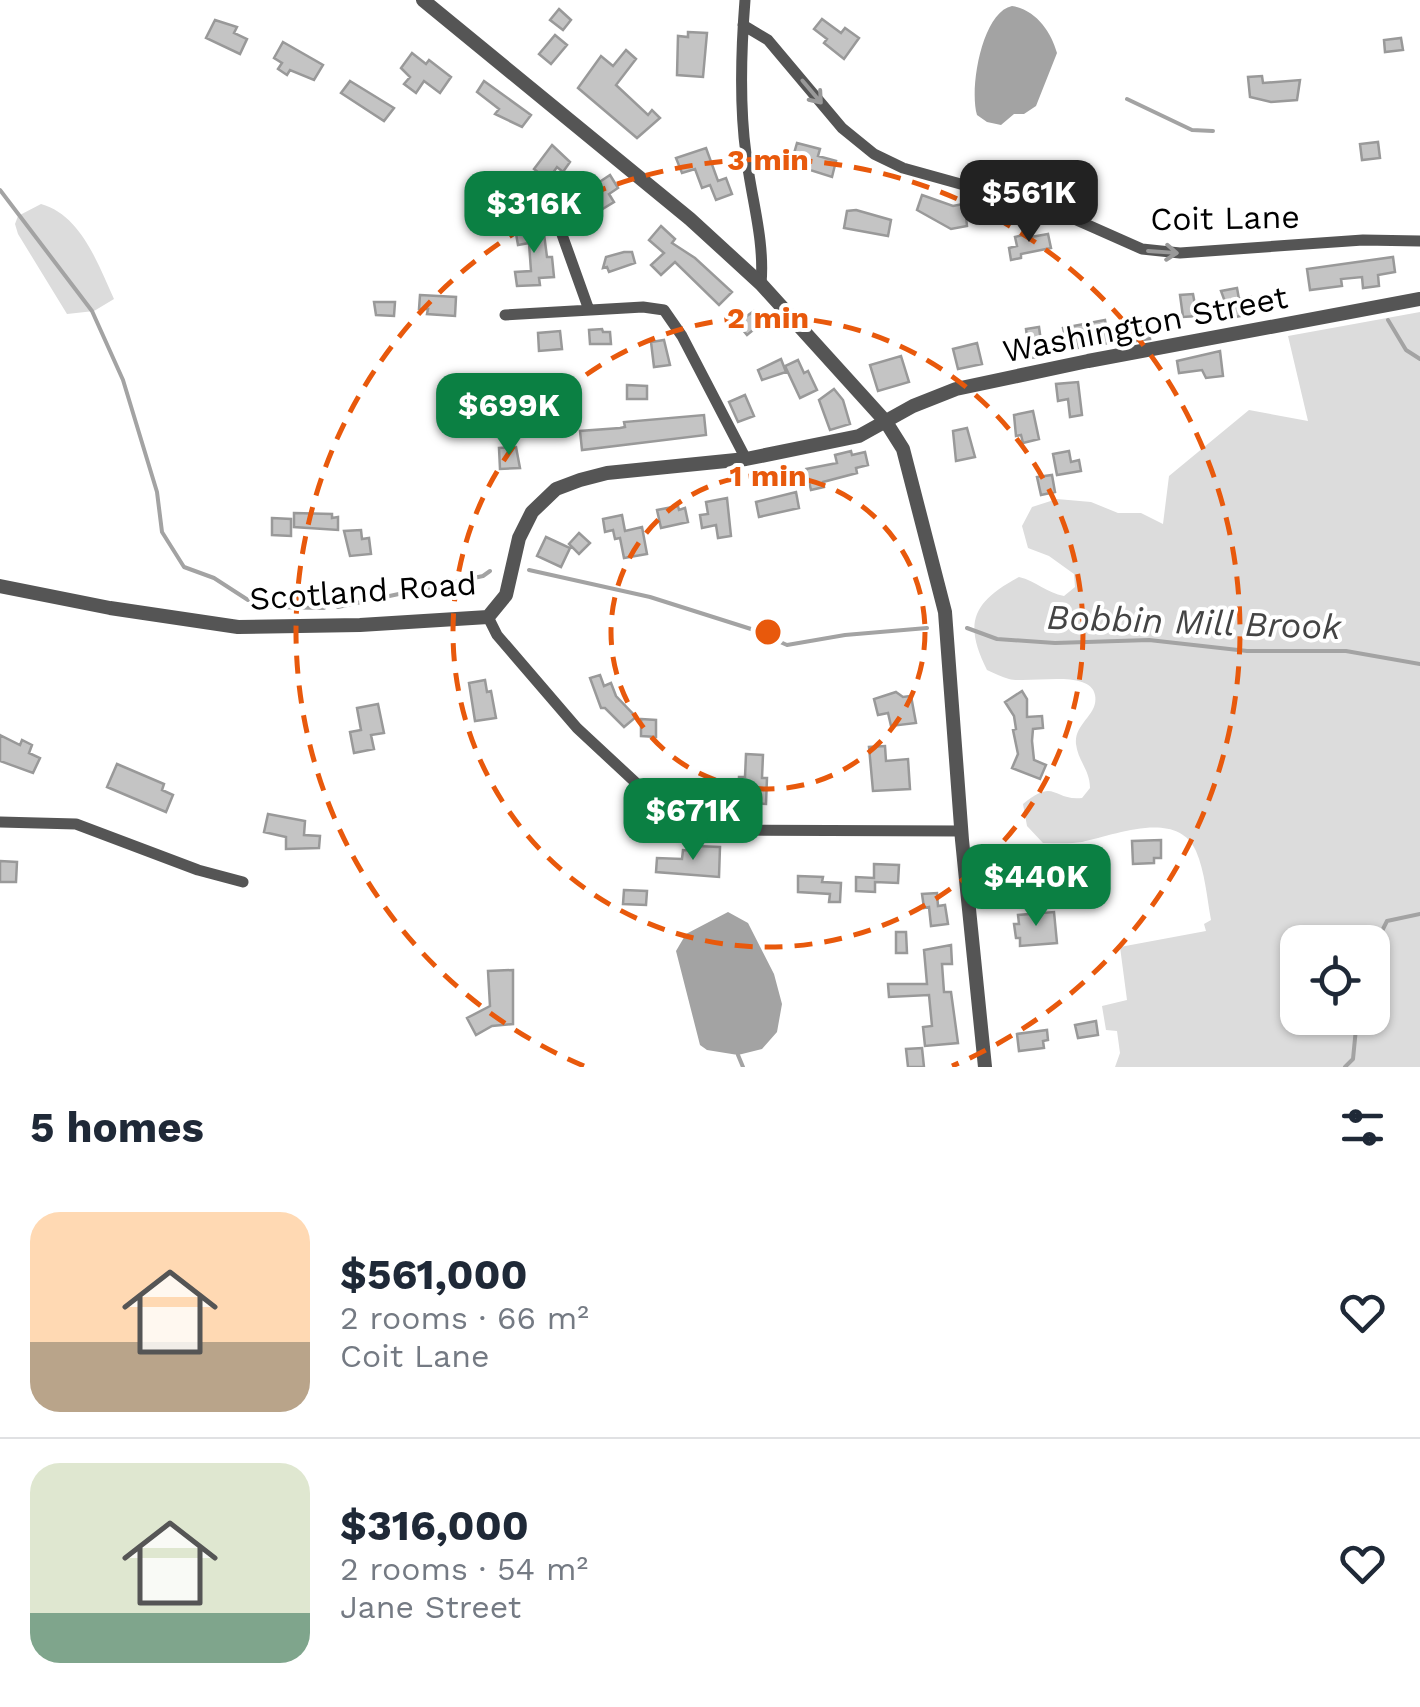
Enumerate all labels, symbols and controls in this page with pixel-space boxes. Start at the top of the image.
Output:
one-way arrow [801,79,823,105]
text: 3 min [727,142,809,177]
pin: $561K [959,160,1099,245]
pin: $316K [464,171,604,256]
text: $561K [982,173,1076,211]
text: $316K [486,184,582,222]
street label: Coit Lane [1150,198,1300,238]
one-way arrow [1147,242,1179,261]
street label: Washington Street [999,278,1291,370]
text: 2 min [727,300,809,335]
pin: $699K [439,373,579,458]
text: $699K [458,386,560,424]
text: 1 min [729,458,807,493]
street label: Scotland Road [248,564,478,618]
water label: Bobbin Mill Brook [1046,596,1343,648]
centre of rings [750,614,786,650]
pin: $671K [623,778,763,863]
text: $671K [646,791,740,829]
pin: $440K [966,844,1106,929]
text: $440K [984,857,1088,895]
map controls [1280,925,1390,1035]
button: locate [1280,925,1390,1035]
icon: filters [1335,1100,1390,1155]
text: 5 homes [30,1103,204,1152]
text: $561,000 [340,1250,528,1299]
icon: home [110,1252,230,1372]
icon: heart [1335,1285,1390,1340]
text: 2 rooms · 66 m² [340,1299,589,1337]
text: Coit Lane [340,1337,490,1375]
text: $316,000 [340,1501,529,1550]
icon: home [110,1503,230,1623]
icon: heart [1335,1536,1390,1591]
text: 2 rooms · 54 m² [340,1550,588,1588]
text: Jane Street [340,1588,521,1626]

